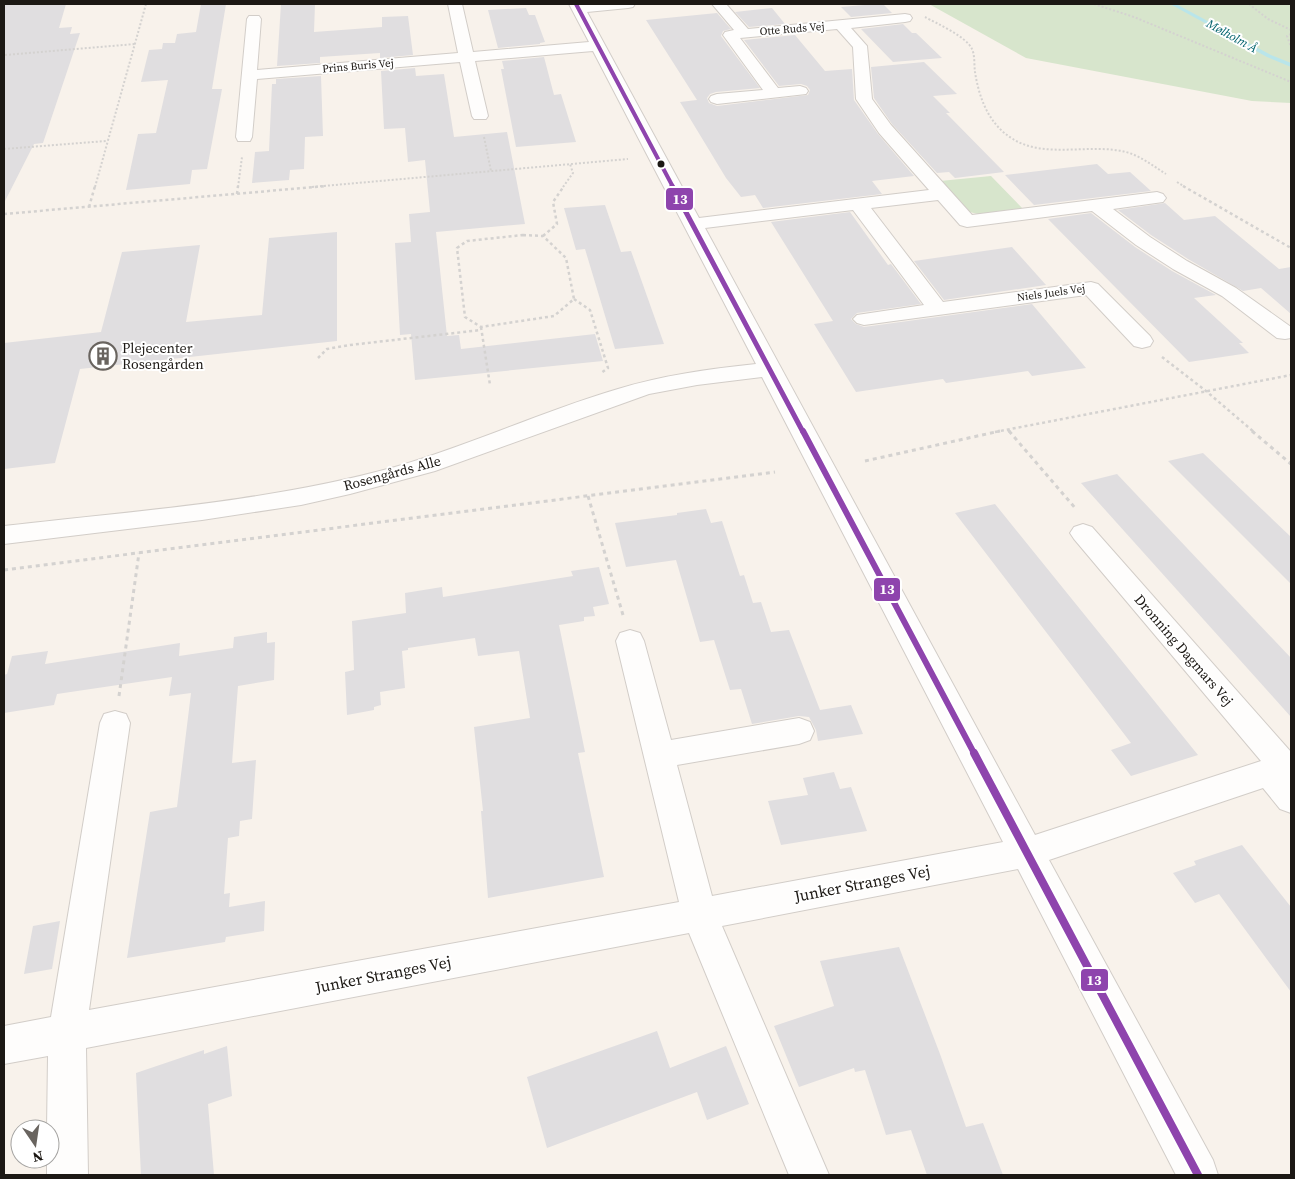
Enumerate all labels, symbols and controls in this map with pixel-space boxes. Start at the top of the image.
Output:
water label: Mølholm Å [1203,15,1260,57]
street label: Otte Ruds Vej [759,19,825,39]
street label: Prins Buris Vej [322,55,394,77]
unlabelled marker [656,159,666,169]
line badge: 13 [665,187,694,211]
text: 13 [672,189,688,209]
street label: Niels Juels Vej [1016,281,1086,305]
place label: Plejecenter Rosengården [122,338,204,374]
building icon: Plejecenter Rosengården [88,341,118,371]
street label: Rosengårds Alle [341,450,443,496]
line badge: 13 [873,577,901,602]
text: 13 [879,579,895,599]
street label: Dronning Dagmars Vej [1130,590,1238,710]
street label: Junker Stranges Vej [791,859,932,907]
street label: Junker Stranges Vej [312,950,453,998]
line badge: 13 [1080,968,1109,992]
text: 13 [1086,970,1102,990]
north arrow [10,1119,60,1169]
text: N [31,1146,45,1168]

